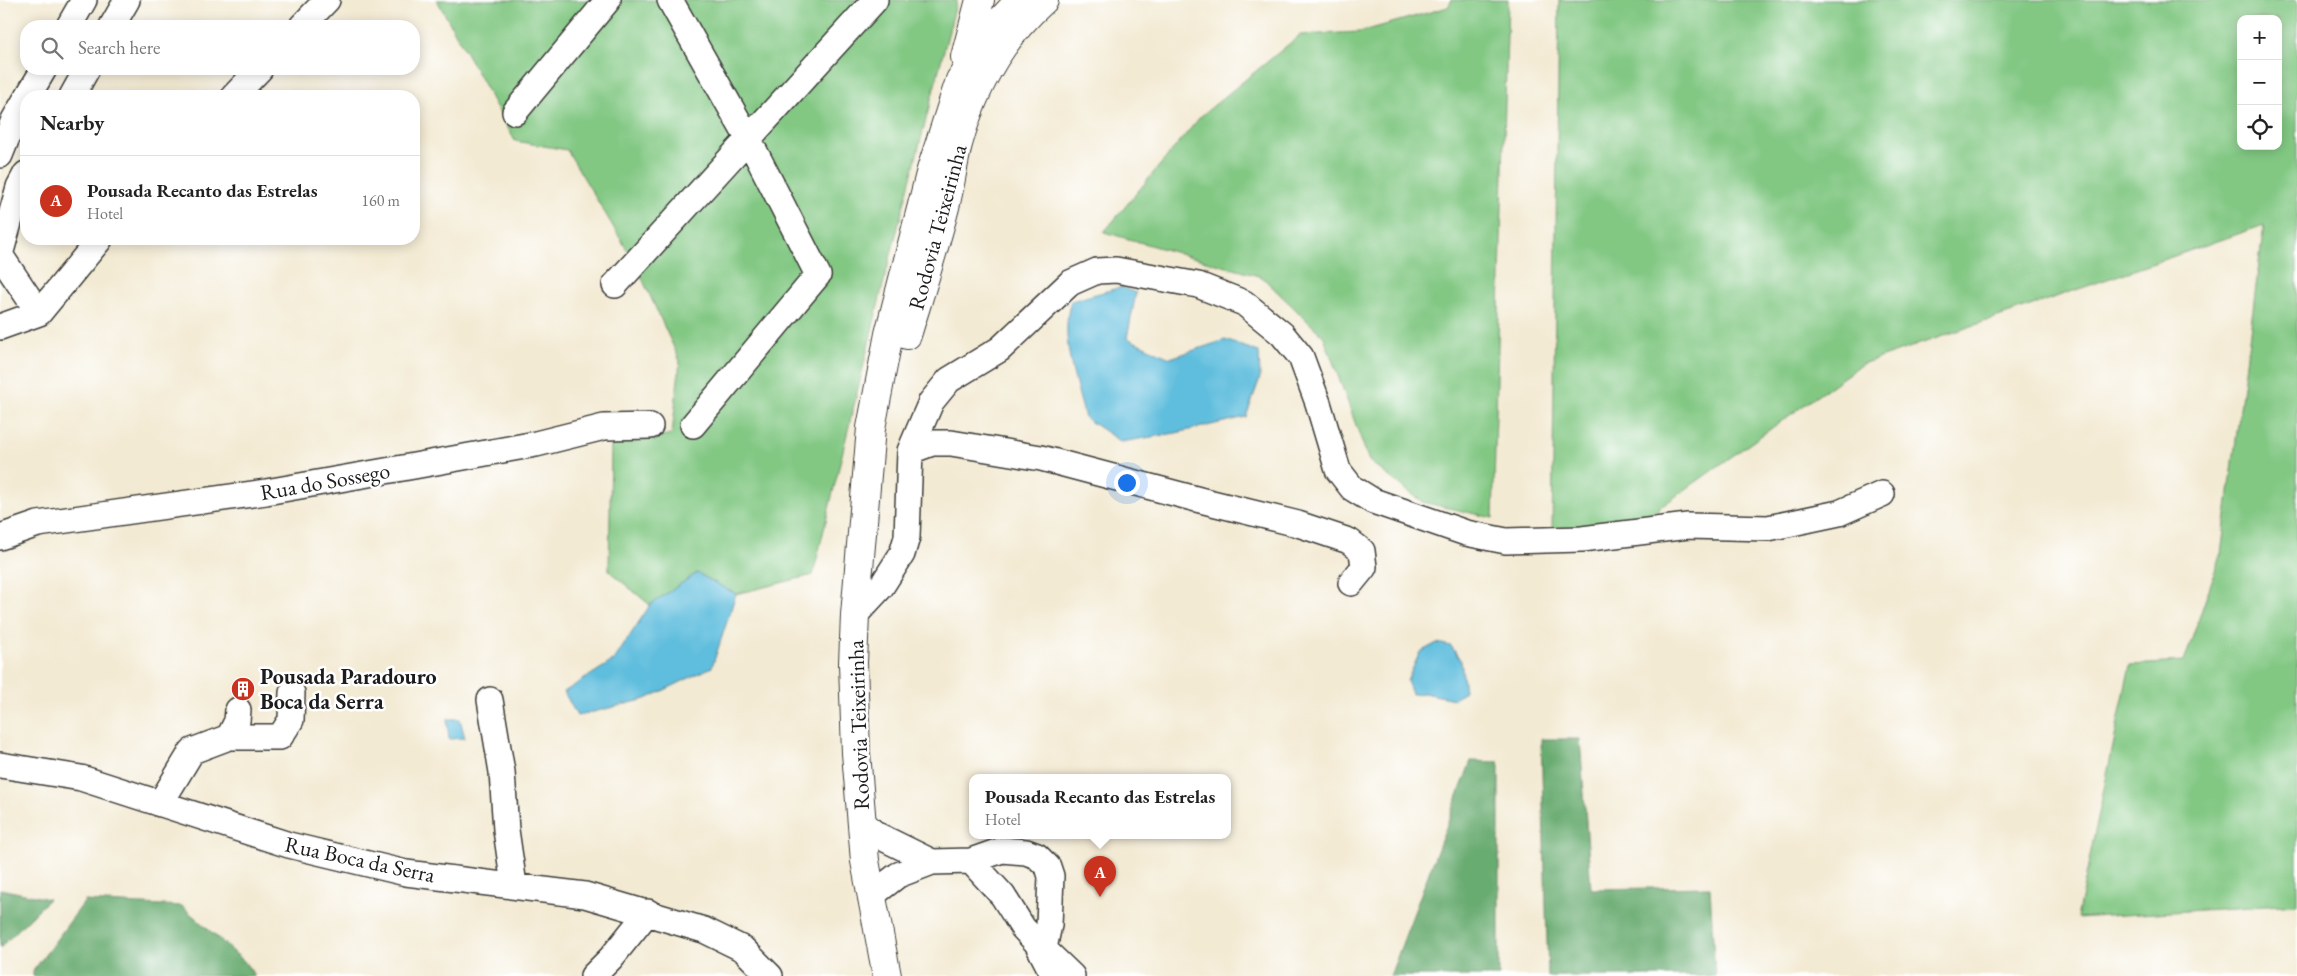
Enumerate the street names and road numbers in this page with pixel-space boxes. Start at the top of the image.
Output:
street label: Rodovia Teixeirinha [901,141,974,313]
street label: Rua do Sossego [258,456,392,507]
street label: Rodovia Teixeirinha [841,639,876,811]
street label: Rua Boca da Serra [282,829,438,890]

